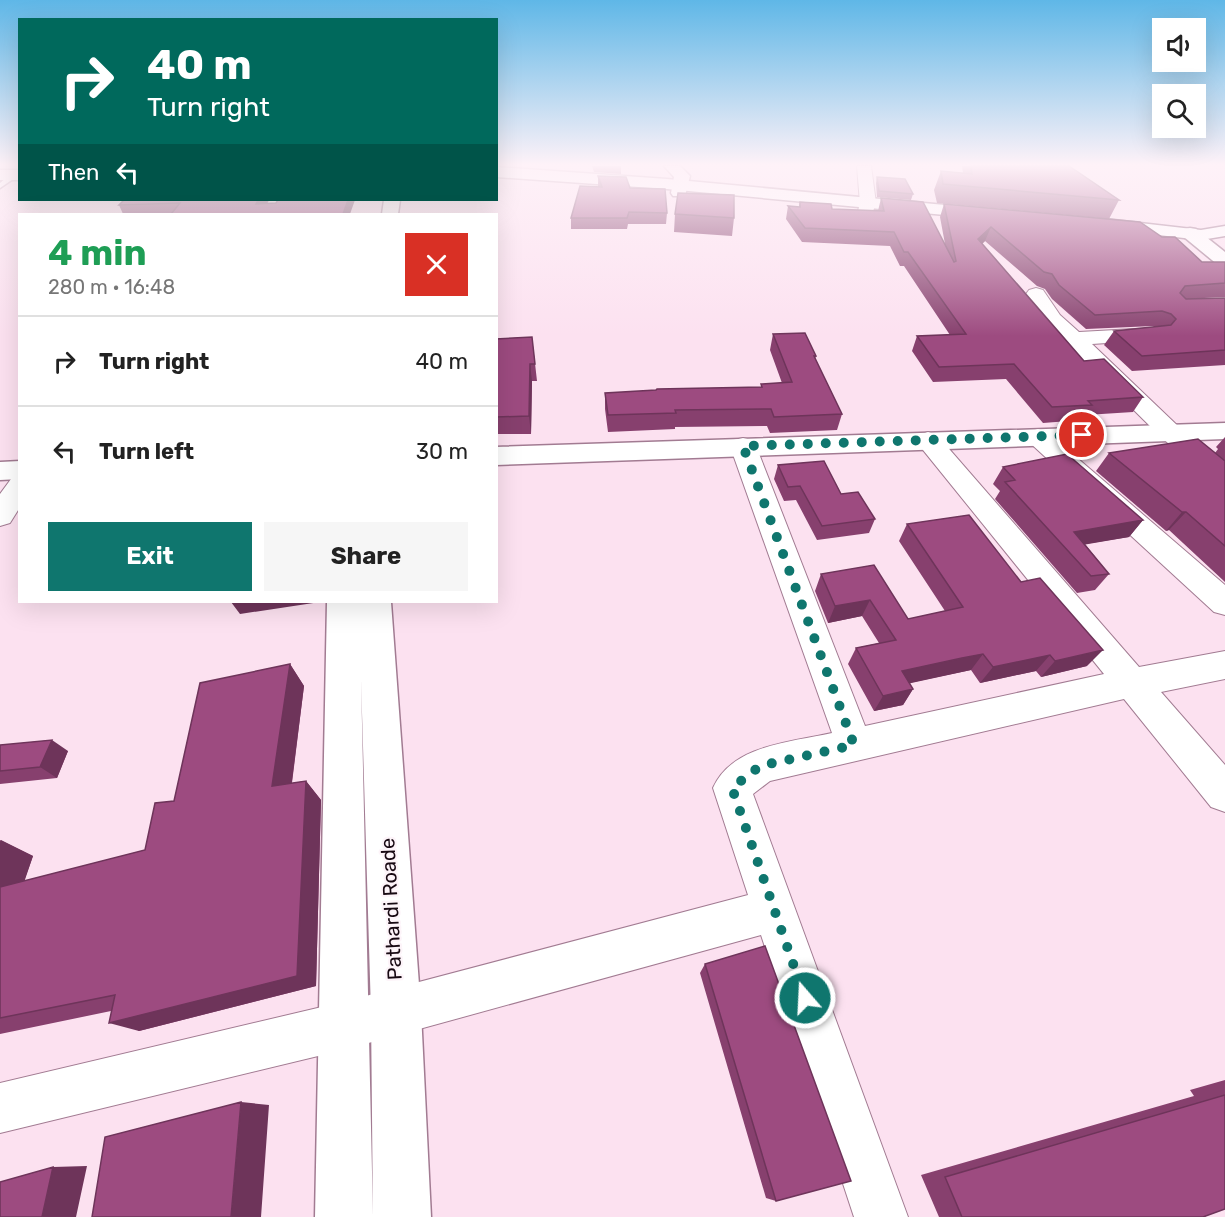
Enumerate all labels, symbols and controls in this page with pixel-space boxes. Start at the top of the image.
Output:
map controls [1152,18,1206,138]
button: sound [1152,18,1206,72]
text: 40 m [147,40,252,90]
icon: right [48,42,126,120]
button: search [1152,84,1206,138]
text: Turn right [147,91,270,123]
icon: left [111,156,144,189]
text: Then [48,159,99,186]
text: 4 min [48,231,147,274]
button: close [405,233,468,296]
text: 280 m · 16:48 [48,275,175,299]
icon: right [48,345,81,378]
text: Turn right [99,348,209,375]
text: 40 m [415,348,468,375]
pin [1056,409,1107,460]
icon: arrive [1065,418,1098,451]
icon: left [48,435,81,468]
text: Turn left [99,438,194,465]
text: 30 m [416,438,468,465]
button: Exit [48,522,252,591]
button: Share [264,522,468,591]
street label: Pathardi Roade [375,837,407,981]
position arrow [773,966,837,1030]

